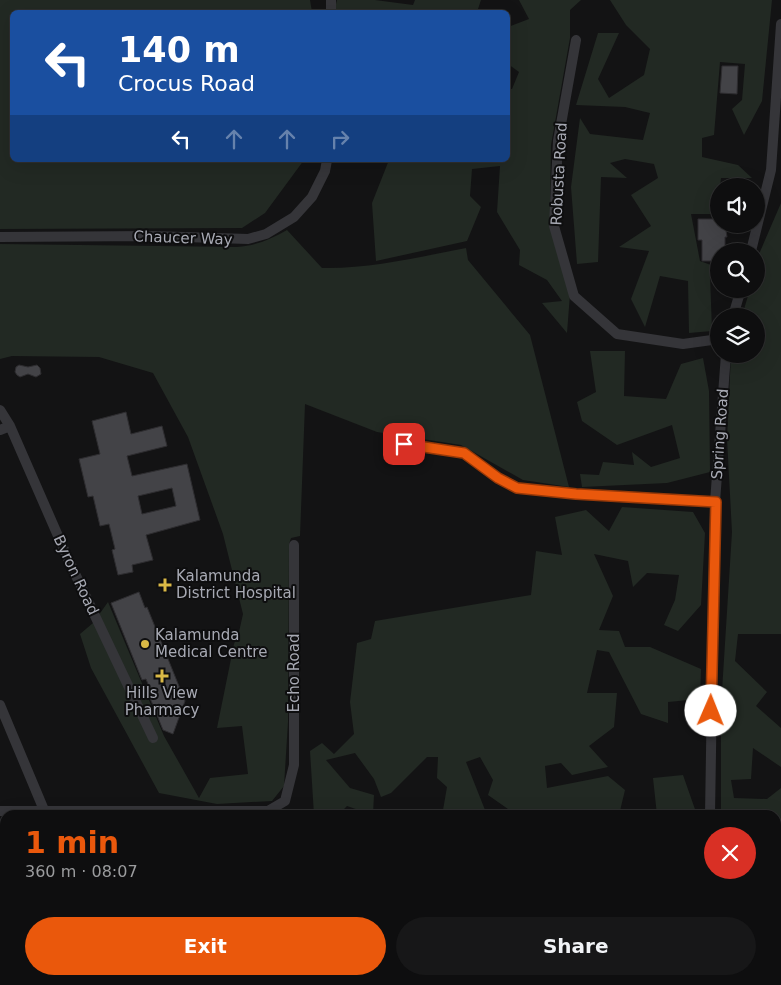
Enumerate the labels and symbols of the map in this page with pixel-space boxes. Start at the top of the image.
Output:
street label: Robusta Road [547,122,571,226]
street label: Chaucer Way [133,227,233,249]
street label: Spring Road [708,388,732,480]
pin [383,423,425,465]
street label: Byron Road [50,532,102,618]
place label: Kalamunda District Hospital [176,567,296,602]
marker: Kalamunda District Hospital [158,578,172,592]
place label: Kalamunda Medical Centre [155,626,267,661]
street label: Echo Road [285,634,303,712]
marker: Kalamunda Medical Centre [139,638,151,650]
marker: Hills View Pharmacy [156,670,168,682]
place label: Hills View Pharmacy [125,684,199,719]
position arrow [684,684,736,736]

